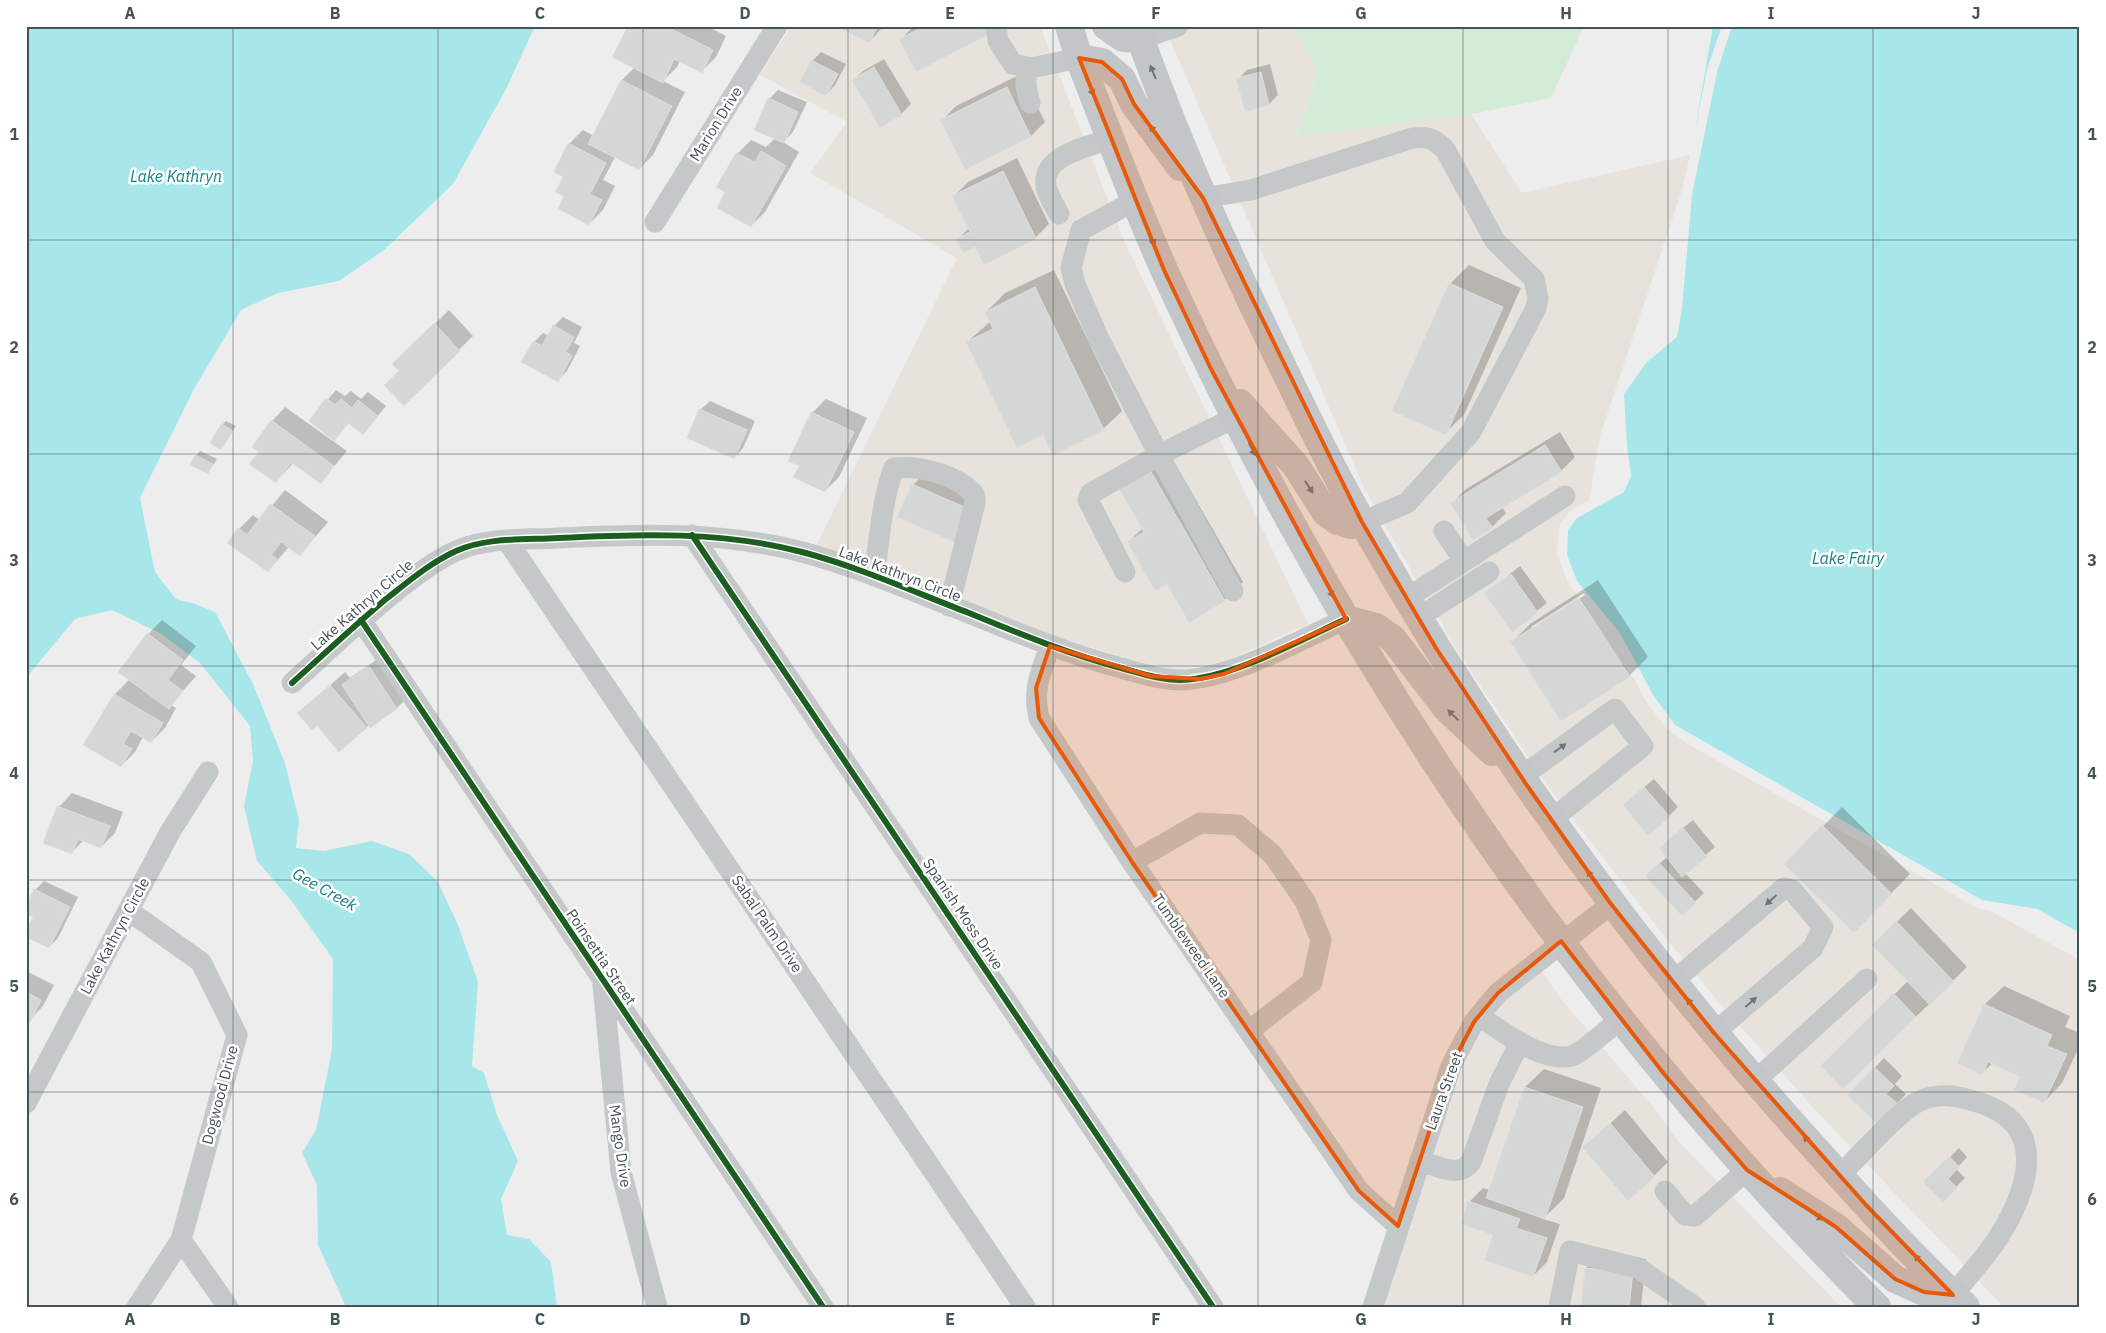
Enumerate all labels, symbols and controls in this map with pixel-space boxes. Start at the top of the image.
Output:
text: A [125,3,136,23]
text: B [330,3,341,23]
text: C [535,3,545,23]
text: D [739,3,751,23]
text: E [945,3,955,23]
text: F [1151,3,1161,23]
text: G [1355,3,1367,23]
text: H [1560,3,1572,23]
text: I [1768,3,1775,23]
text: J [1972,3,1980,23]
one-way arrow [1149,64,1156,79]
one-way arrow [1088,81,1095,96]
street label: Marion Drive [685,83,746,165]
text: 1 [9,124,19,144]
one-way arrow [1149,124,1159,138]
text: 1 [2087,124,2097,144]
water label: Lake Kathryn [130,166,222,186]
one-way arrow [1148,232,1156,247]
text: 2 [9,337,19,357]
text: 2 [2087,337,2097,357]
one-way arrow [1248,442,1256,456]
one-way arrow [1305,481,1314,494]
street label: Lake Kathryn Circle [836,541,964,606]
water label: Lake Fairy [1812,548,1885,568]
text: 3 [9,550,19,570]
text: 3 [2087,550,2097,570]
street label: Lake Kathryn Circle [307,555,417,654]
one-way arrow [1326,585,1335,598]
one-way arrow [1447,709,1459,721]
one-way arrow [1554,743,1567,753]
text: 4 [9,763,19,783]
text: 4 [2087,763,2097,783]
street label: Spanish Moss Drive [919,854,1008,973]
water label: Gee Creek [289,863,361,915]
one-way arrow [1586,869,1596,883]
street label: Sabal Palm Drive [728,871,807,976]
street label: Lake Kathryn Circle [76,874,153,997]
street label: Tumbleweed Lane [1148,890,1234,1001]
one-way arrow [1765,894,1777,906]
street label: Poinsettia Street [562,905,641,1008]
text: 5 [9,976,19,996]
text: 5 [2087,976,2097,996]
one-way arrow [1744,996,1757,1007]
one-way arrow [1686,998,1696,1011]
street label: Dogwood Drive [197,1043,242,1146]
street label: Laura Street [1421,1049,1467,1133]
street label: Mango Drive [605,1103,636,1188]
one-way arrow [1803,1134,1814,1147]
text: 6 [9,1189,19,1209]
text: 6 [2087,1189,2097,1209]
one-way arrow [1811,1211,1824,1220]
one-way arrow [1913,1254,1925,1266]
text: A [125,1309,136,1329]
text: B [330,1309,341,1329]
text: C [535,1309,545,1329]
text: D [739,1309,751,1329]
text: E [945,1309,955,1329]
text: F [1151,1309,1161,1329]
text: G [1355,1309,1367,1329]
text: H [1560,1309,1572,1329]
text: I [1768,1309,1775,1329]
text: J [1972,1309,1980,1329]

